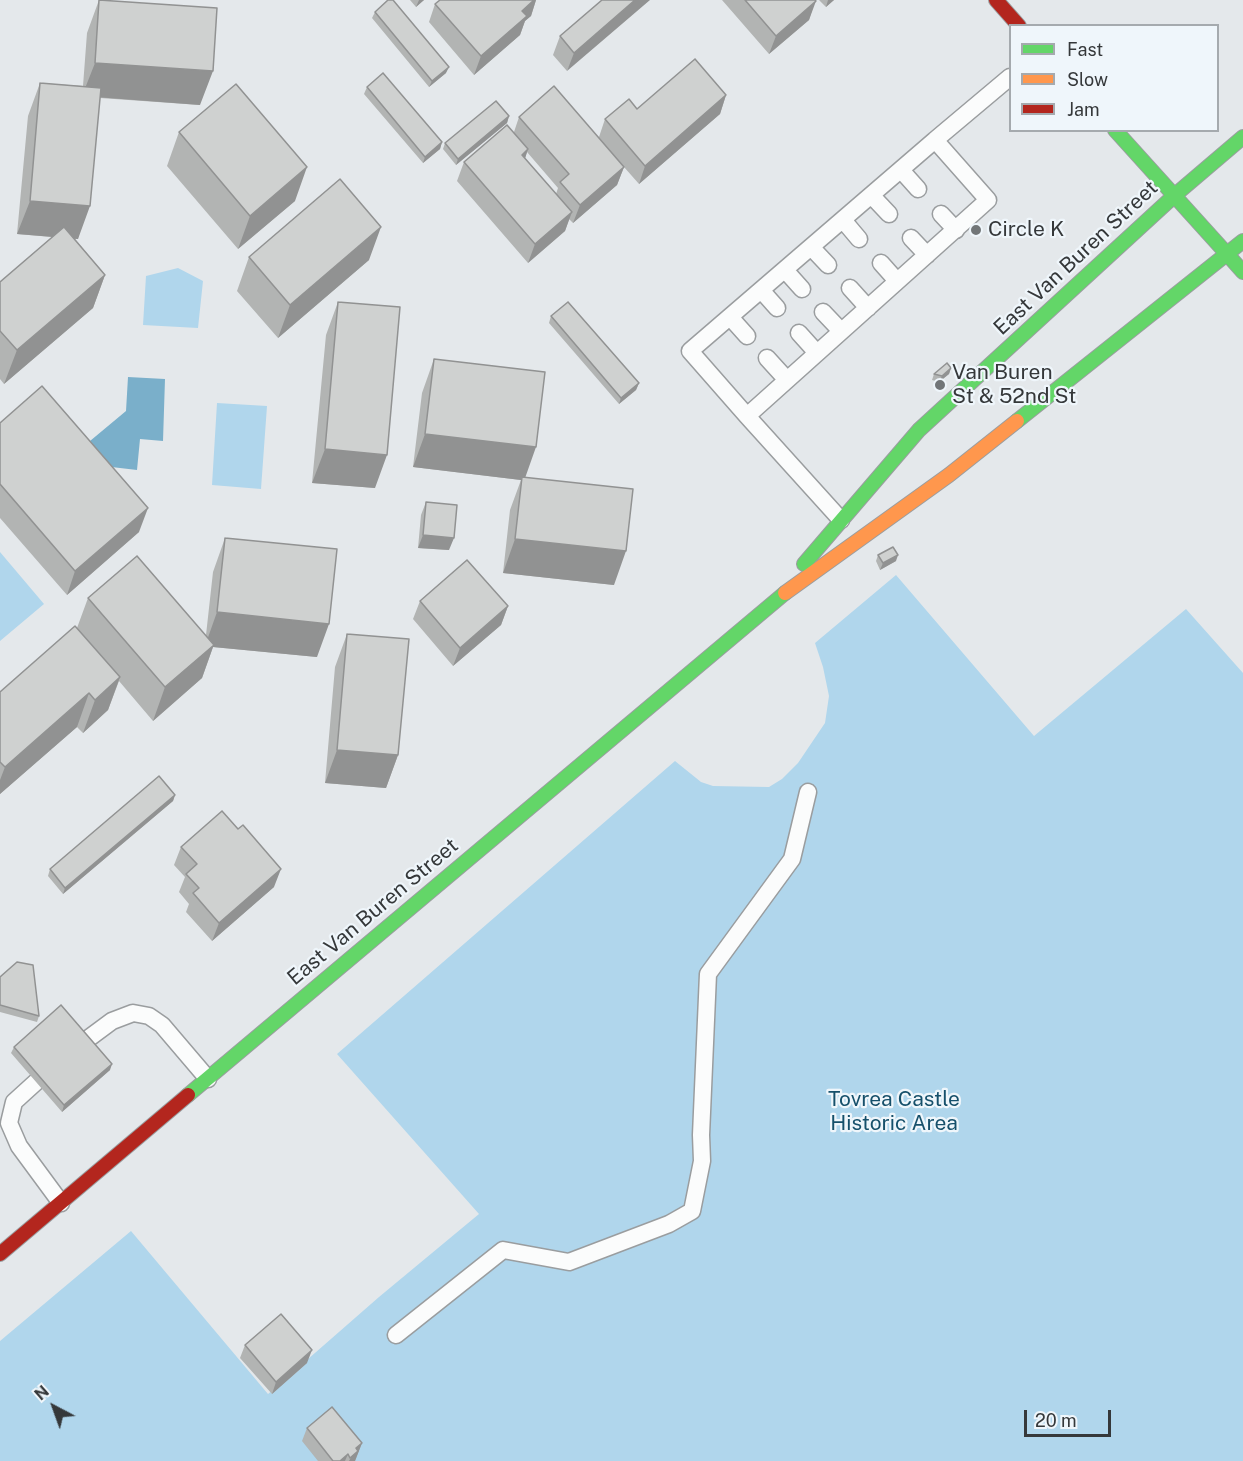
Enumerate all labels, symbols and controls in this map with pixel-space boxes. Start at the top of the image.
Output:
legend [1009,24,1219,132]
text: Fast [1067,39,1103,60]
text: Slow [1067,69,1108,90]
text: Jam [1067,99,1100,120]
street label: East Van Buren Street [989,175,1163,341]
place label: Circle K [988,217,1064,243]
marker: Circle K [969,223,983,237]
place label: Van Buren St & 52nd St [952,360,1076,410]
marker: Van Buren St & 52nd St [933,378,947,392]
street label: East Van Buren Street [283,833,463,991]
park label: Tovrea Castle Historic Area [828,1087,960,1137]
north arrow [24,1377,84,1437]
text: N [31,1382,53,1404]
scale bar [1027,1398,1114,1436]
text: 20 m [1035,1410,1077,1431]

